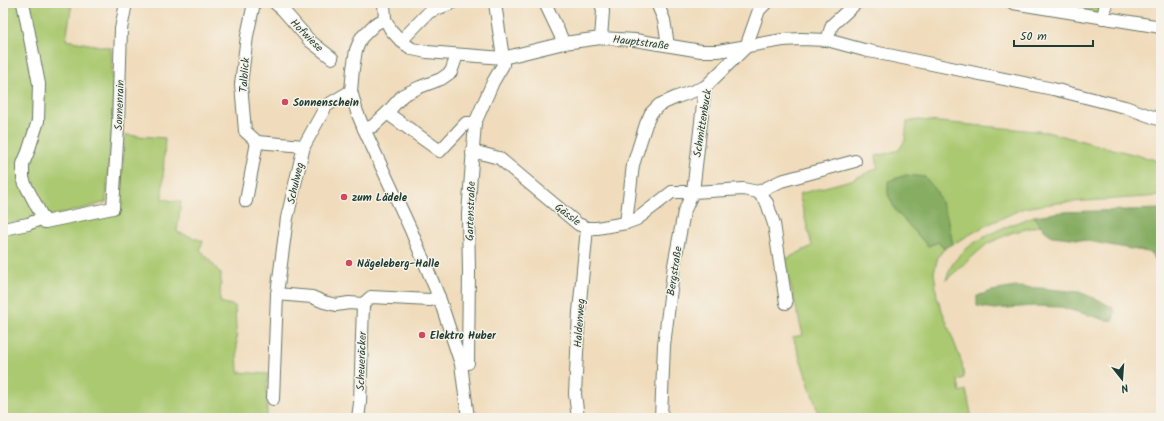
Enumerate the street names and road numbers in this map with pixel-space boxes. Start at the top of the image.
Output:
street label: Hofwiese [285,15,327,57]
street label: Hauptstraße [612,31,670,55]
street label: Talblick [235,56,255,93]
street label: Sonnenrain [110,79,130,131]
street label: Schmittenbuck [689,87,717,158]
street label: Schulweg [282,161,309,206]
street label: Gartenstraße [461,181,481,241]
street label: Gässle [550,199,584,231]
street label: Bergstraße [662,245,688,297]
street label: Haldenweg [569,298,591,348]
street label: Scheueräcker [352,330,372,391]

